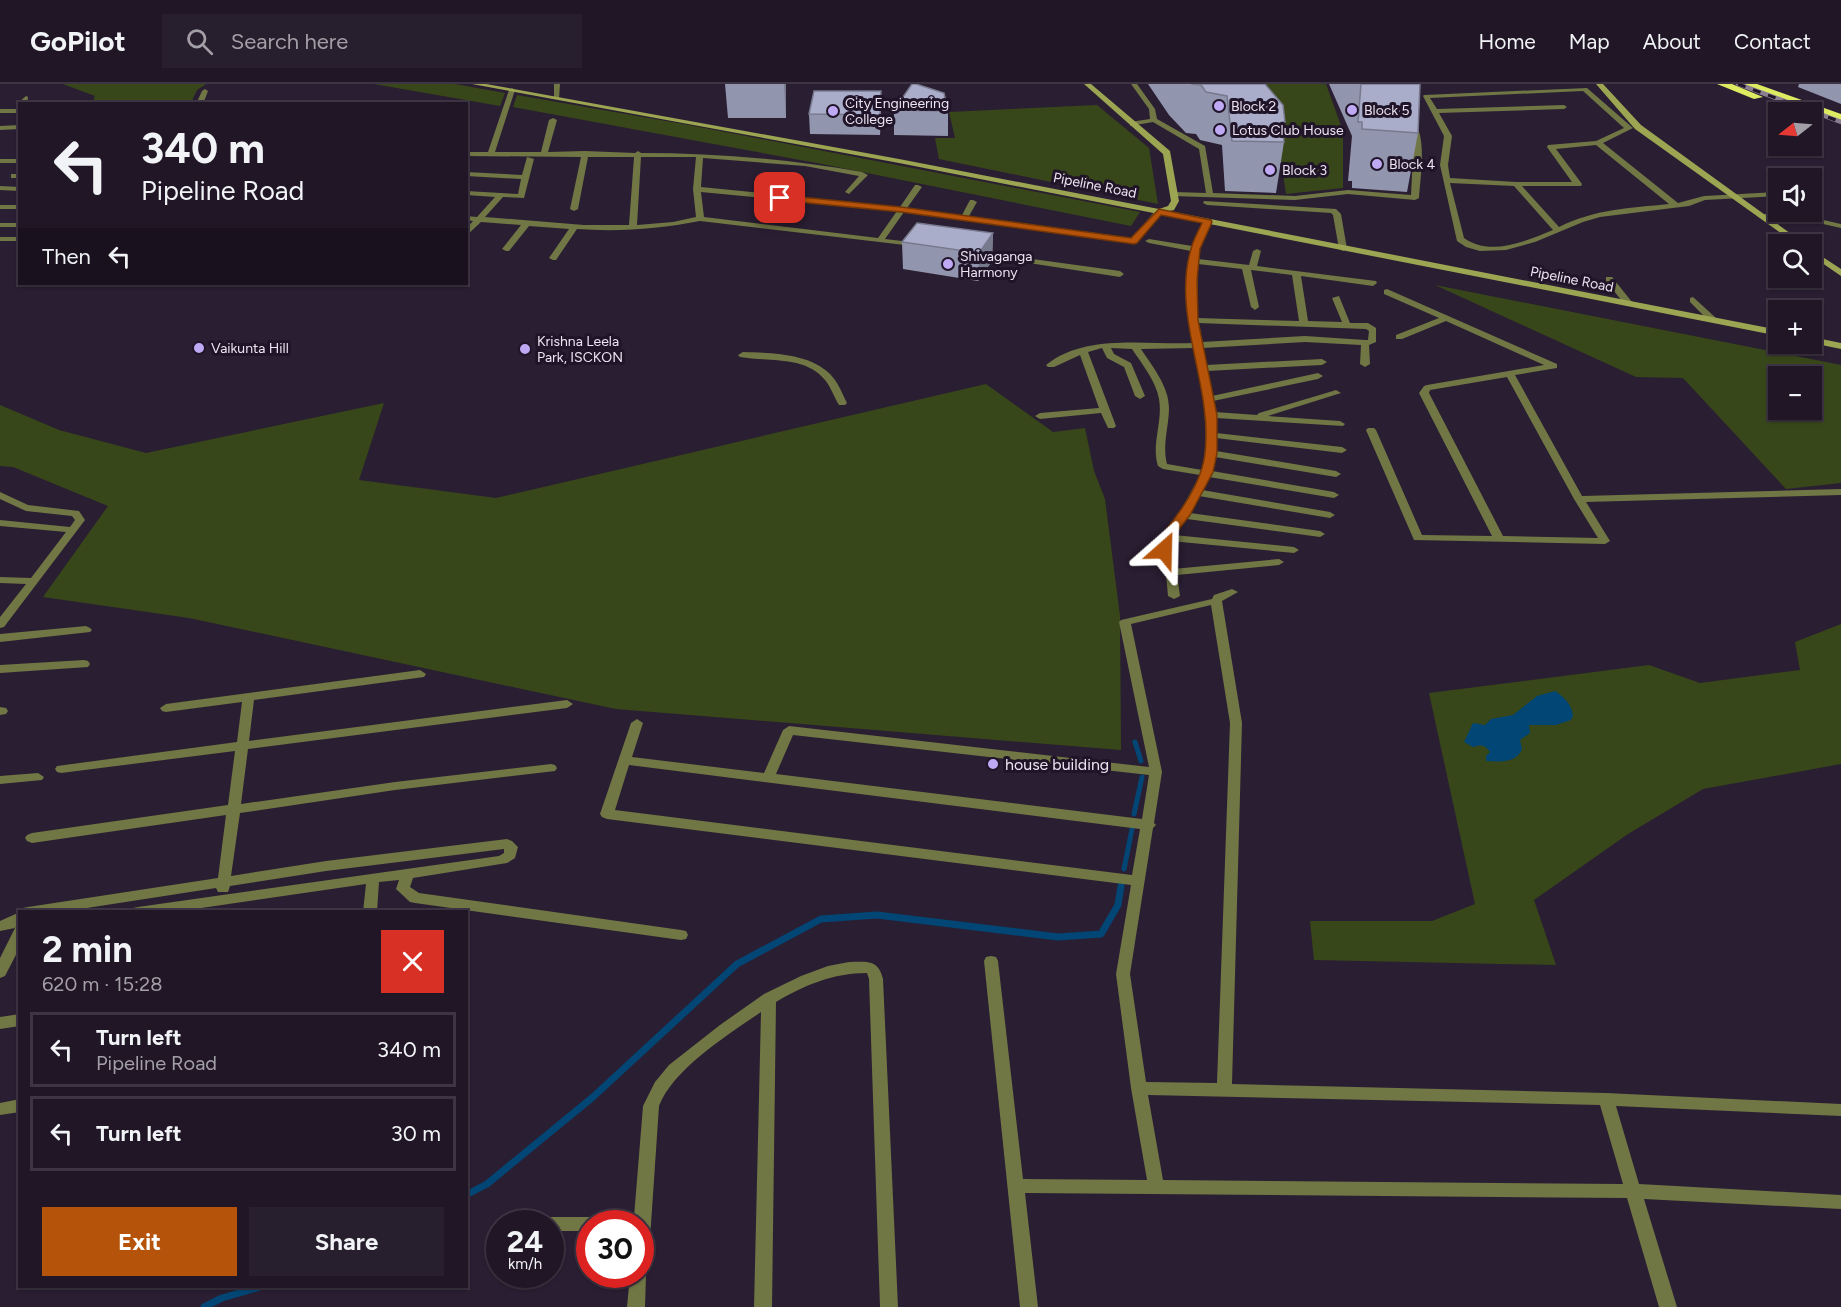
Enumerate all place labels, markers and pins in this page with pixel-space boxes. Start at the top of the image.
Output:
place label: City Engineering College [845,95,949,128]
place label: Block 2 [1231,98,1276,115]
marker: Block 2 [1212,99,1226,113]
place label: Block 5 [1364,102,1410,119]
marker: Block 5 [1345,103,1359,117]
marker: City Engineering College [826,104,840,118]
place label: Lotus Club House [1232,122,1344,139]
marker: Lotus Club House [1213,123,1227,137]
place label: Block 4 [1389,156,1436,173]
marker: Block 4 [1370,157,1384,171]
place label: Block 3 [1282,162,1327,179]
marker: Block 3 [1263,163,1277,177]
pin [754,172,805,223]
place label: Shivaganga Harmony [960,248,1032,281]
marker: Shivaganga Harmony [941,257,955,271]
place label: Krishna Leela Park, ISCKON [537,333,623,366]
place label: Vaikunta Hill [211,340,289,357]
marker: Vaikunta Hill [192,341,206,355]
marker: Krishna Leela Park, ISCKON [518,342,532,356]
place label: house building [1005,755,1109,774]
marker: house building [986,757,1000,771]

